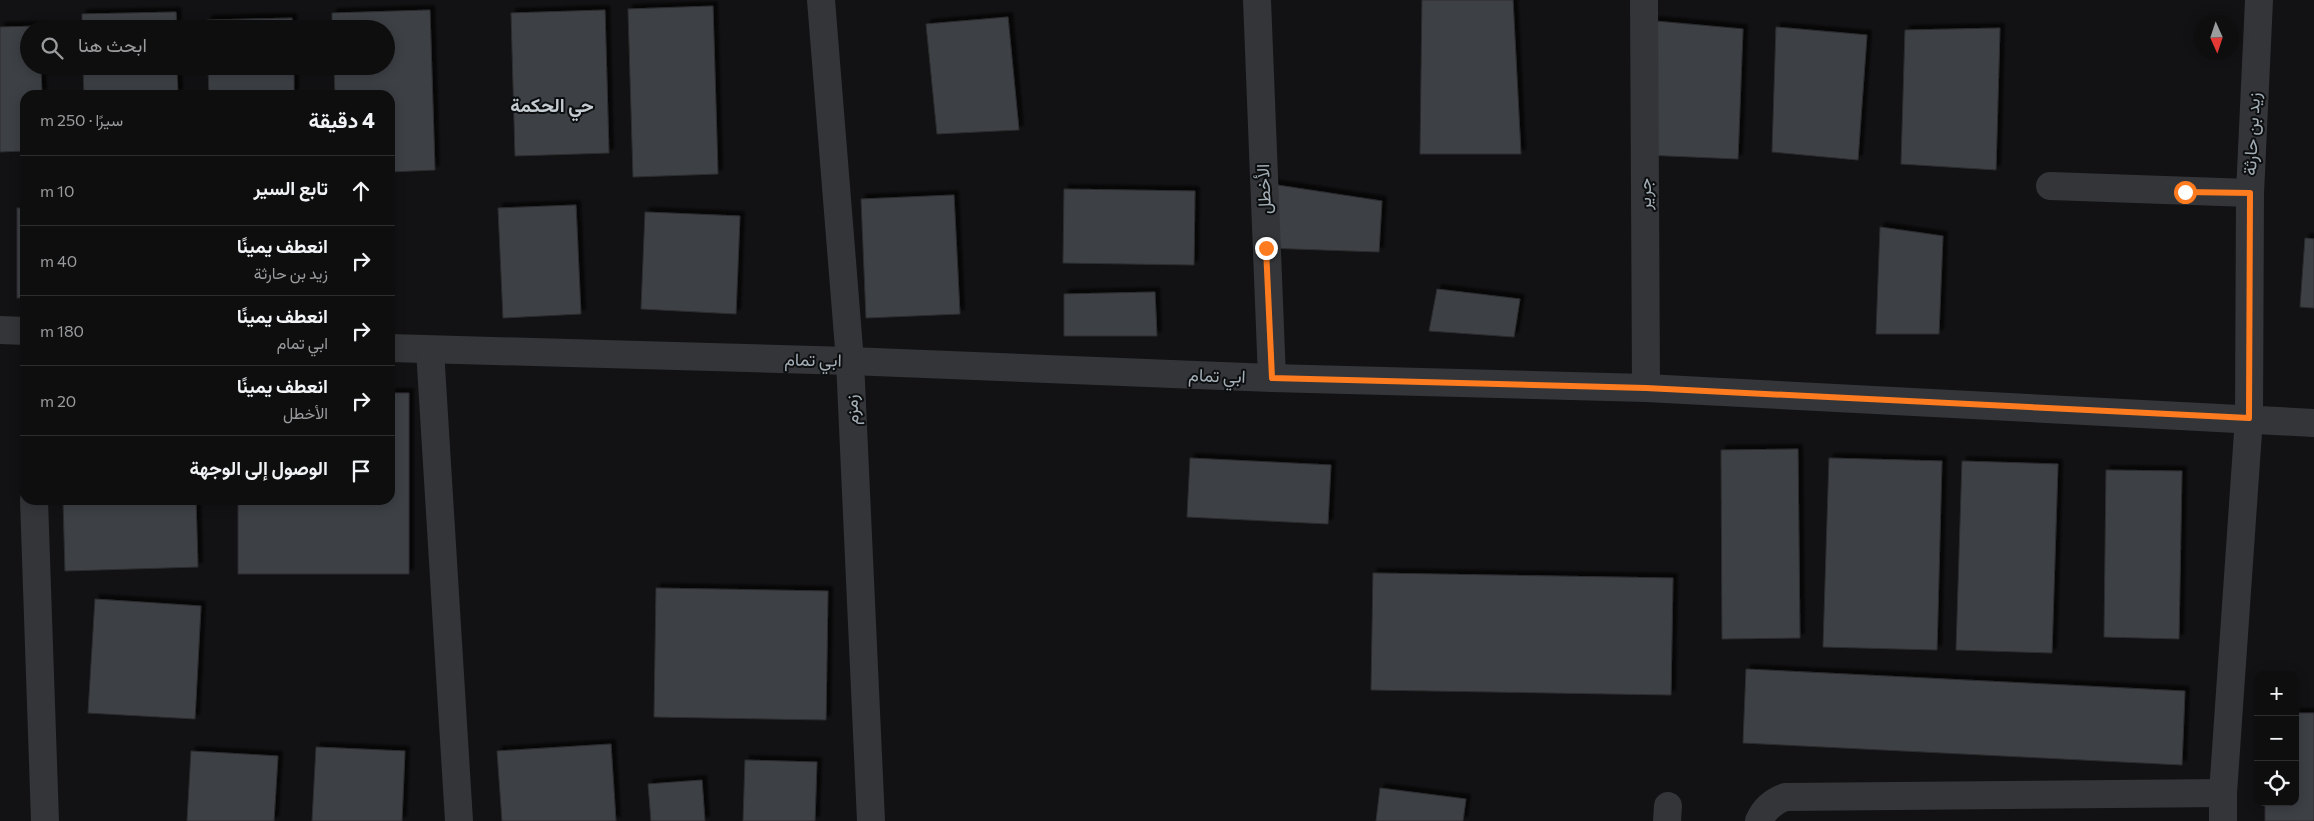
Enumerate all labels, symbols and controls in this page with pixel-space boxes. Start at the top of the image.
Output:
north arrow [2194,15,2239,60]
search box [20,20,395,75]
text: ابحث هنا [78,33,147,56]
icon: search [38,34,66,62]
street label: زيد بن حارثة [2238,92,2265,176]
district label: حي الحكمة [510,93,594,122]
text: 4 دقيقة [309,107,375,132]
text: سيرًا · 250 m [40,110,123,129]
street label: الأخطل [1251,163,1276,215]
text: تابع السير [254,176,328,199]
icon: ahead [347,177,375,205]
street label: جرير [1633,178,1656,211]
text: 10 m [40,181,74,200]
route start [2174,181,2197,204]
text: انعطف يمينًا [237,234,328,257]
route end [1255,237,1278,260]
icon: right [347,247,375,275]
text: 40 m [40,251,77,270]
text: زيد بن حارثة [254,263,328,282]
text: انعطف يمينًا [237,304,328,327]
icon: right [347,317,375,345]
text: 180 m [40,321,84,340]
text: ابي تمام [277,333,328,352]
street label: ابي تمام [784,347,842,375]
street label: ابي تمام [1188,363,1246,392]
text: انعطف يمينًا [237,374,328,397]
icon: right [347,387,375,415]
text: 20 m [40,391,76,410]
street label: زمزم [839,394,865,426]
text: الأخطل [283,403,328,422]
text: الوصول إلى الوجهة [189,456,328,479]
icon: arrive [347,457,375,485]
map controls [2254,671,2299,806]
button: + [2254,671,2299,716]
button: − [2254,716,2299,761]
button: locate [2254,761,2299,806]

